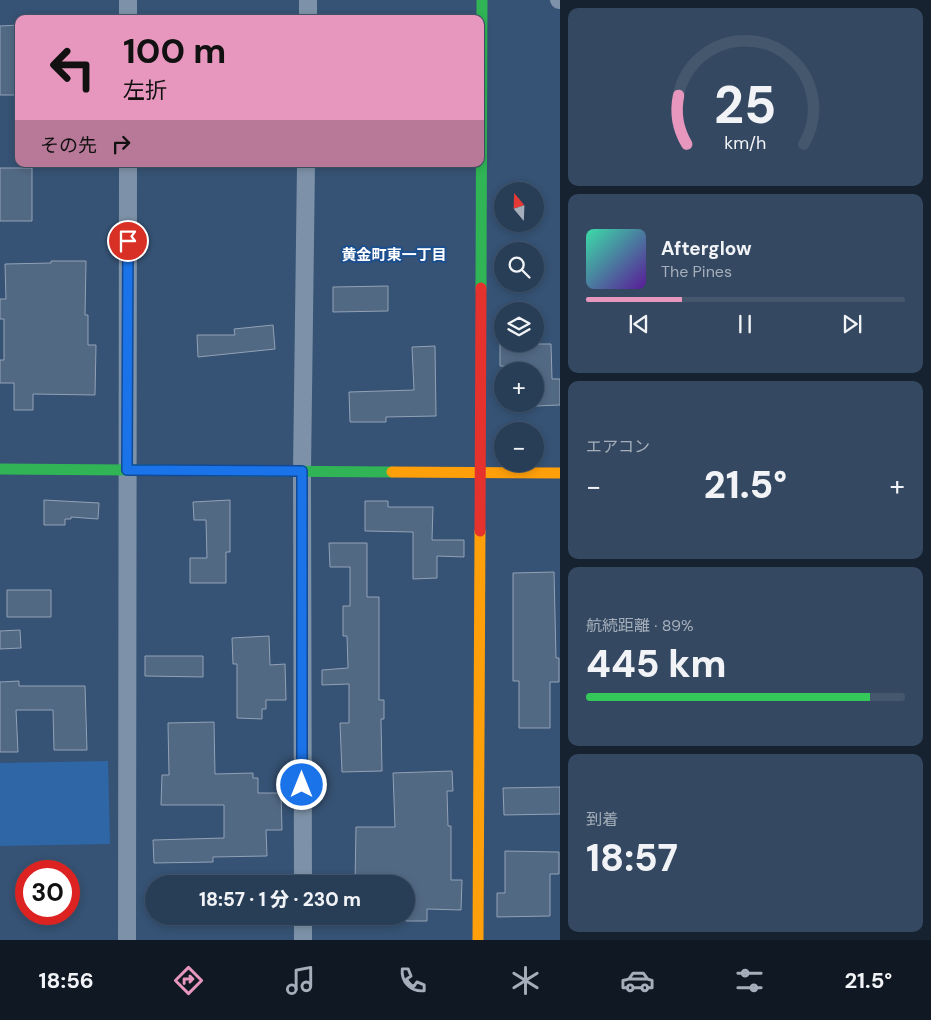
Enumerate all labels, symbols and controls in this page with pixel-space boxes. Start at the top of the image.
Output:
text: 100 m [123,28,226,74]
icon: left [40,35,105,100]
text: 25 [714,71,777,139]
text: 左折 [123,76,167,105]
icon: right [107,130,135,158]
text: km/h [724,131,767,155]
text: その先 [40,133,97,158]
north arrow [494,182,544,232]
map controls [494,182,544,472]
pin [107,220,149,262]
icon: arrive [114,227,142,255]
text: Afterglow [661,236,752,261]
button: search [494,242,544,292]
district label: 黄金町東一丁目 [341,245,447,265]
text: The Pines [661,261,732,282]
button: layers [494,302,544,352]
icon: previous [625,310,653,338]
icon: pause [731,310,759,338]
icon: next [838,310,866,338]
button: + [494,362,544,412]
button: − [494,422,544,472]
text: エアコン [586,436,650,457]
text: 21.5° [704,460,787,510]
text: − [586,468,601,505]
text: + [890,468,905,505]
text: 航続距離 · 89% [586,615,694,636]
text: 445 km [586,639,727,689]
position arrow [275,758,327,810]
text: 到着 [586,809,618,830]
text: 18:57 [586,833,678,883]
speed limit sign: 30 [15,860,80,925]
text: 18:57 · 1 分 · 230 m [199,887,361,912]
icon: directions [171,963,206,998]
icon: music [283,963,318,998]
icon: phone [395,963,430,998]
icon: climate [508,963,543,998]
icon: car [620,963,655,998]
icon: filters [732,963,767,998]
text: 18:56 [39,966,94,995]
text: 21.5° [844,966,892,995]

